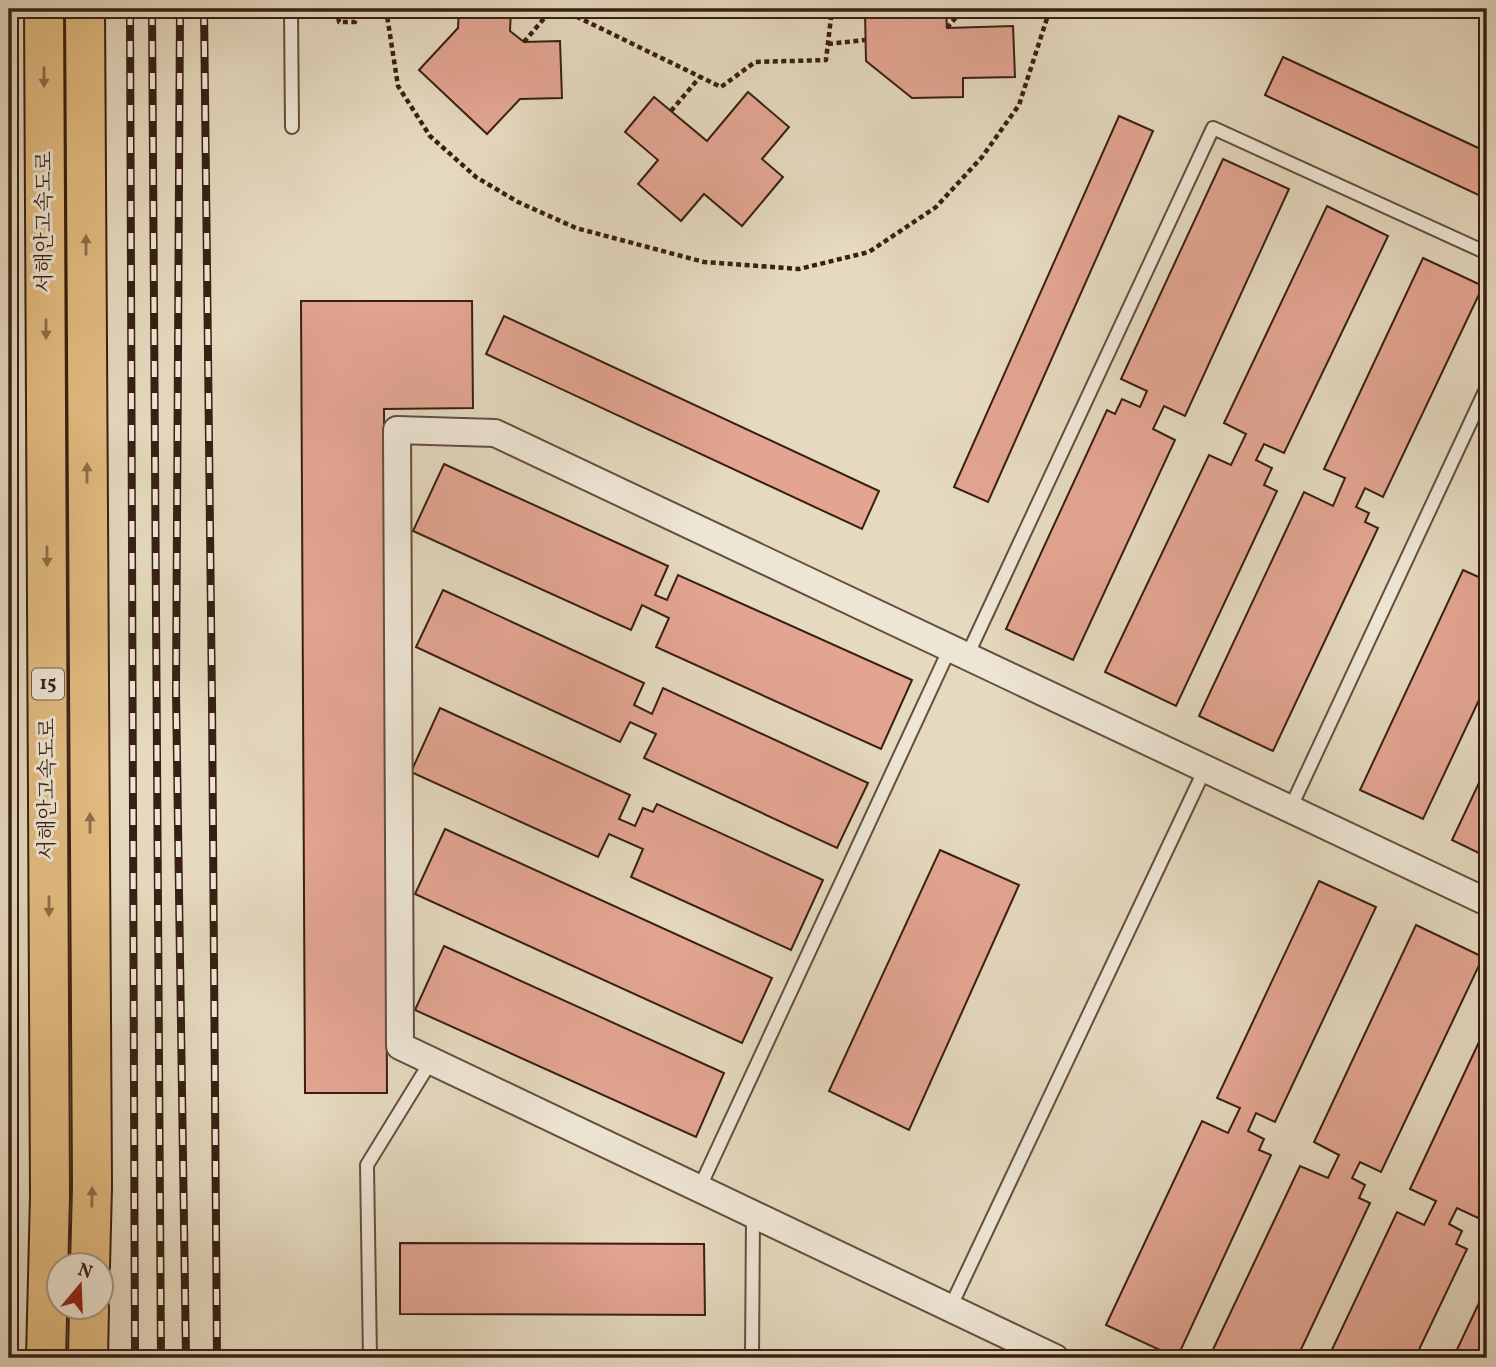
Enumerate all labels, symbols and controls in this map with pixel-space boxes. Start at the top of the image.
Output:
one-way arrow [39,66,50,88]
street label: 서해안고속도로 [31,151,60,293]
one-way arrow [80,234,92,256]
one-way arrow [40,318,52,340]
one-way arrow [81,462,93,484]
one-way arrow [41,546,53,568]
road number: 15 [32,668,64,699]
street label: 서해안고속도로 [34,718,63,860]
one-way arrow [84,812,96,834]
one-way arrow [43,896,55,918]
one-way arrow [86,1186,98,1208]
north arrow [46,1252,116,1322]
text: N [74,1257,96,1286]

